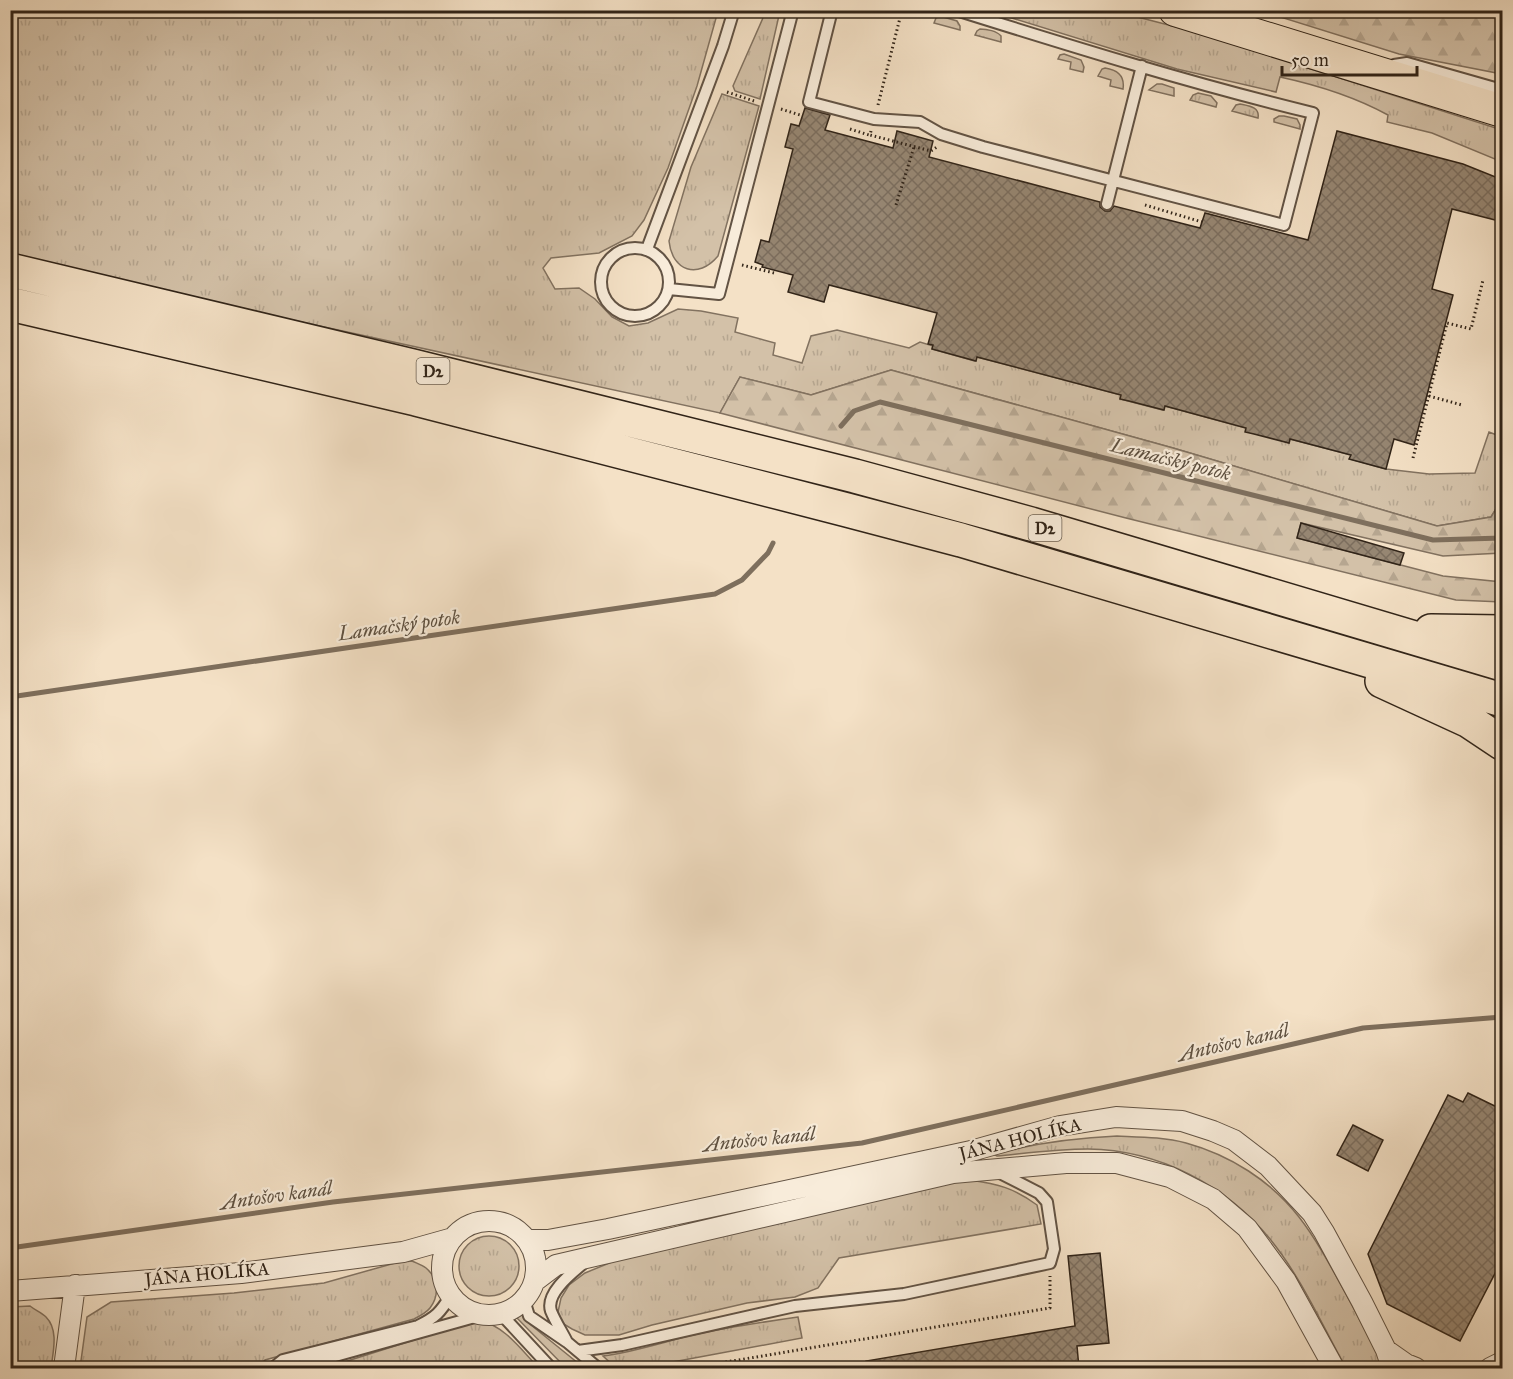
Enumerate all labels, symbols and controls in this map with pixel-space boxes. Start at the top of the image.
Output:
scale bar [1282,39,1417,77]
text: 50 m [1291,49,1329,71]
road number: D2 [416,358,450,384]
water label: Lamačský potok [1107,432,1234,486]
road number: D2 [1028,515,1062,541]
water label: Lamačský potok [336,605,462,647]
water label: Antošov kanál [1173,1017,1292,1067]
street label: JÁNA HOLÍKA [954,1111,1084,1166]
water label: Antošov kanál [700,1121,818,1157]
water label: Antošov kanál [216,1175,335,1215]
street label: JÁNA HOLÍKA [142,1256,270,1292]

